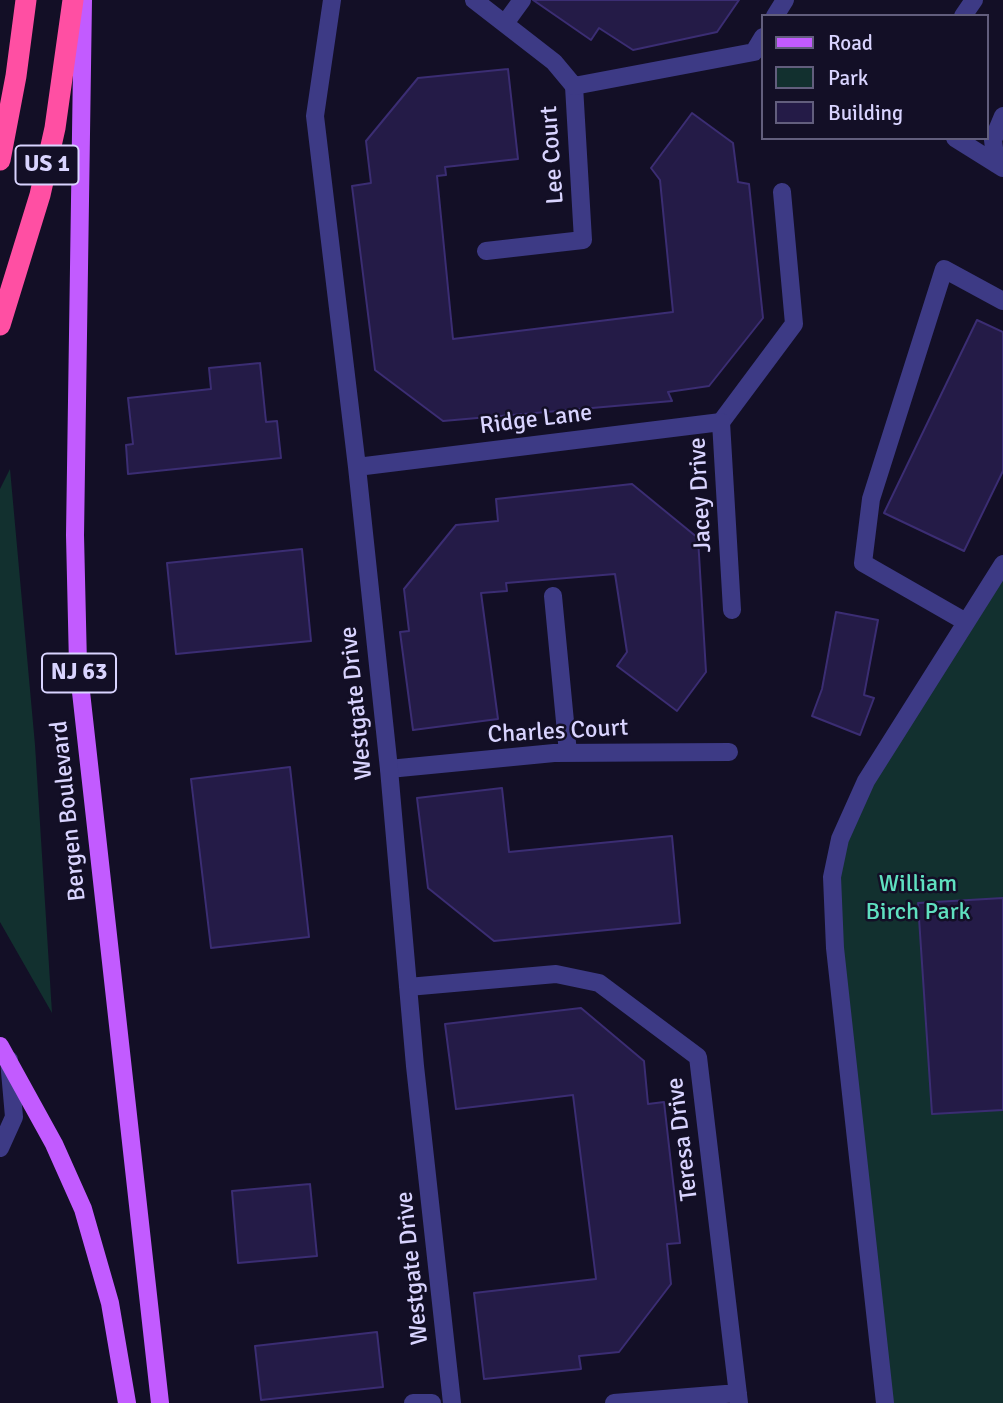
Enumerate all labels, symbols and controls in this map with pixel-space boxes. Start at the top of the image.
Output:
legend [762,14,989,140]
text: Road [828,30,873,56]
text: Park [828,65,868,91]
text: Building [828,100,903,126]
street label: Lee Court [535,105,571,205]
road number: US 1 [16,146,78,184]
street label: Ridge Lane [478,399,594,441]
street label: Jacey Drive [684,437,718,553]
street label: Westgate Drive [335,625,379,781]
road number: NJ 63 [42,653,116,692]
street label: Charles Court [487,714,629,750]
street label: Bergen Boulevard [45,719,93,903]
park label: William Birch Park [865,871,971,927]
street label: Teresa Drive [661,1076,705,1202]
street label: Westgate Drive [391,1190,435,1346]

